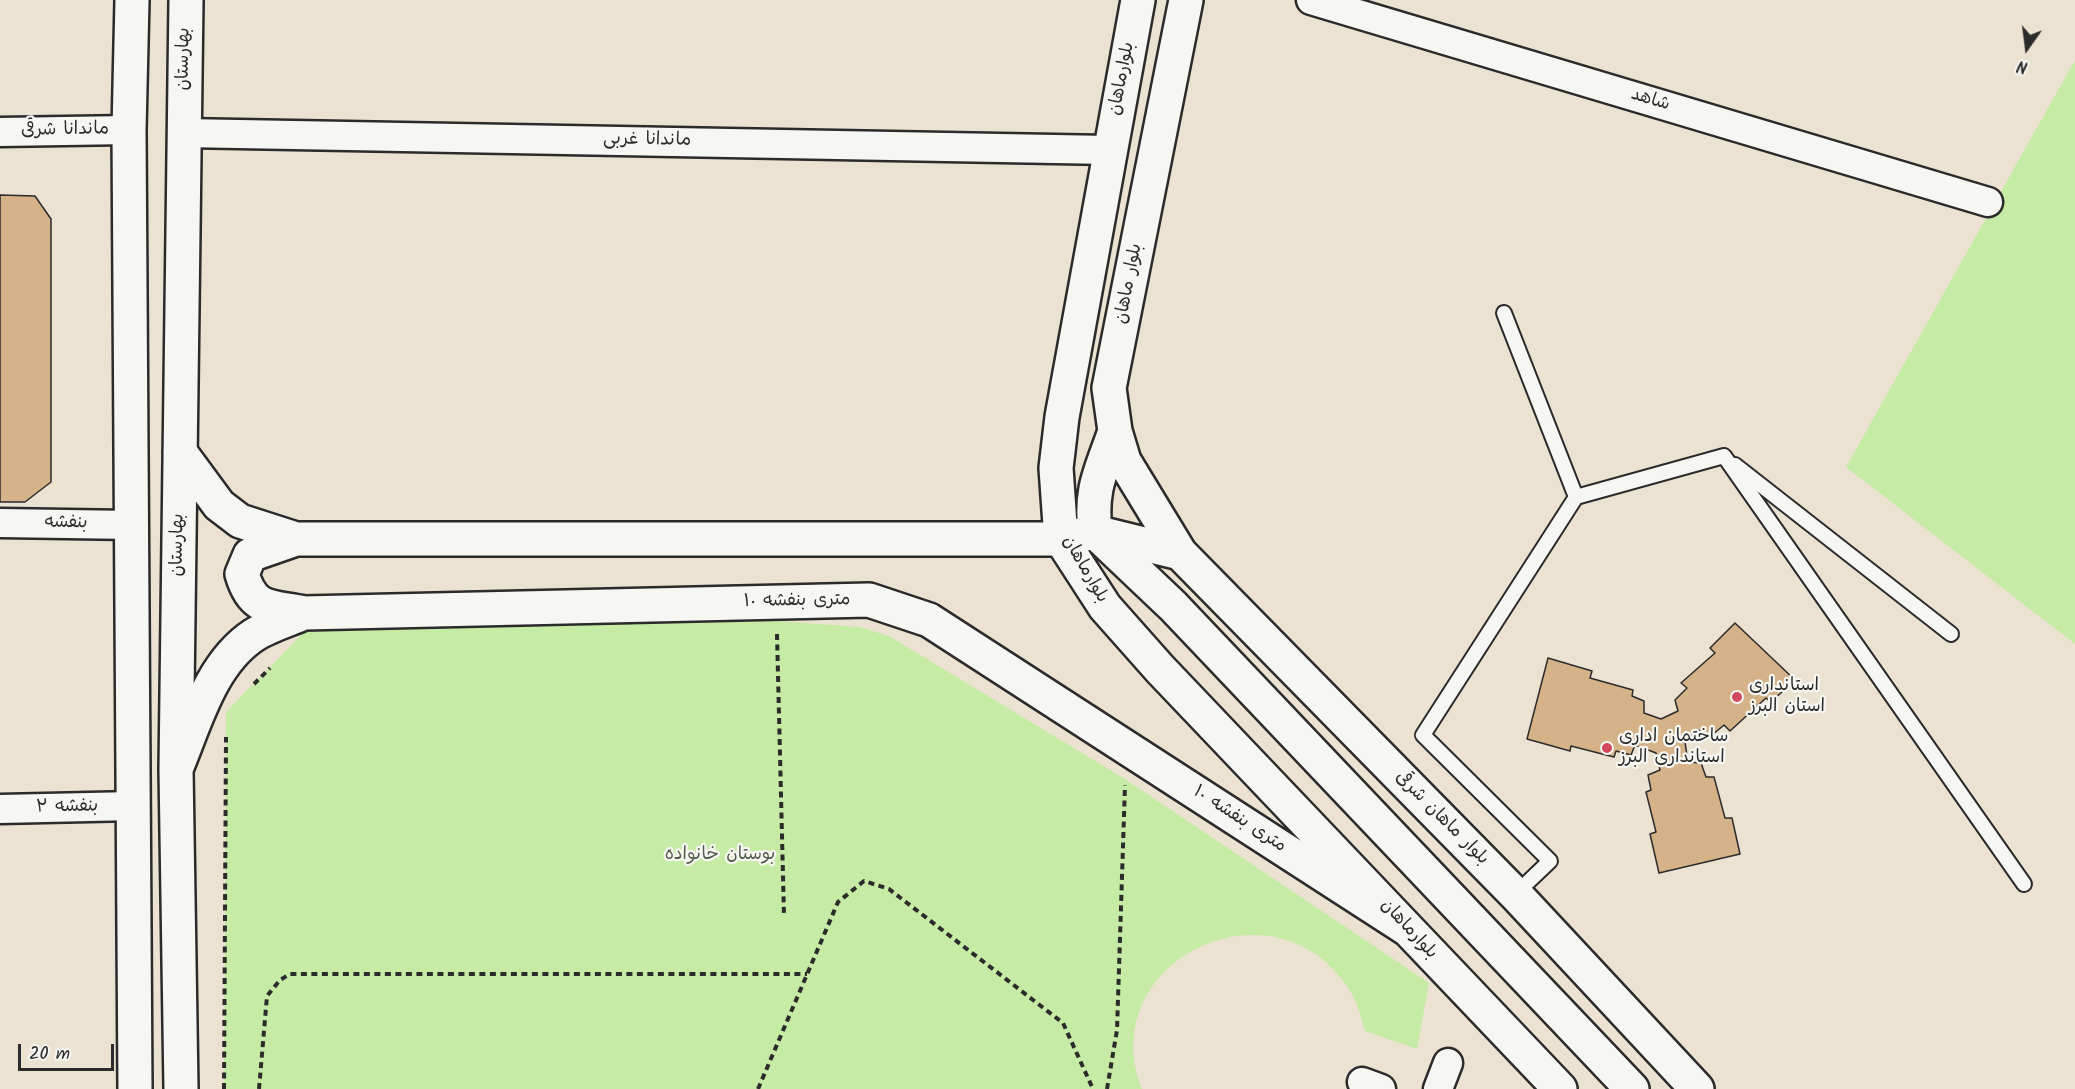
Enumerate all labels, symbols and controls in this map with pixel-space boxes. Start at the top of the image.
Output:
north arrow [1997,18,2057,78]
street label: بهارستان [174,27,196,91]
street label: بلوارماهان [1105,41,1141,117]
text: N [2015,53,2030,79]
street label: شاهد [1628,85,1672,117]
street label: ماندانا شرقی [21,119,109,143]
street label: ماندانا غربی [603,129,691,153]
street label: بلوار ماهان [1112,242,1148,326]
street label: بنفشه [44,513,88,535]
street label: بهارستان [168,513,190,577]
street label: بلوارماهان [1056,533,1112,607]
street label: ۱۰ متری بنفشه [743,590,851,614]
place label: استانداری استان البرز [1749,676,1825,718]
marker: استانداری استان البرز [1730,690,1744,704]
place label: ساختمان اداری استانداری البرز [1619,727,1729,770]
marker: ساختمان اداری استانداری البرز [1600,741,1614,755]
street label: بلوار ماهان شرقی [1390,768,1492,870]
street label: ۱۰ متری بنفشه [1188,782,1290,858]
street label: بنفشه ۲ [36,797,98,819]
park label: بوستان خانواده [665,845,775,867]
street label: بلوارماهان [1375,896,1441,964]
scale bar [21,1032,117,1070]
text: 20 m [29,1040,70,1069]

